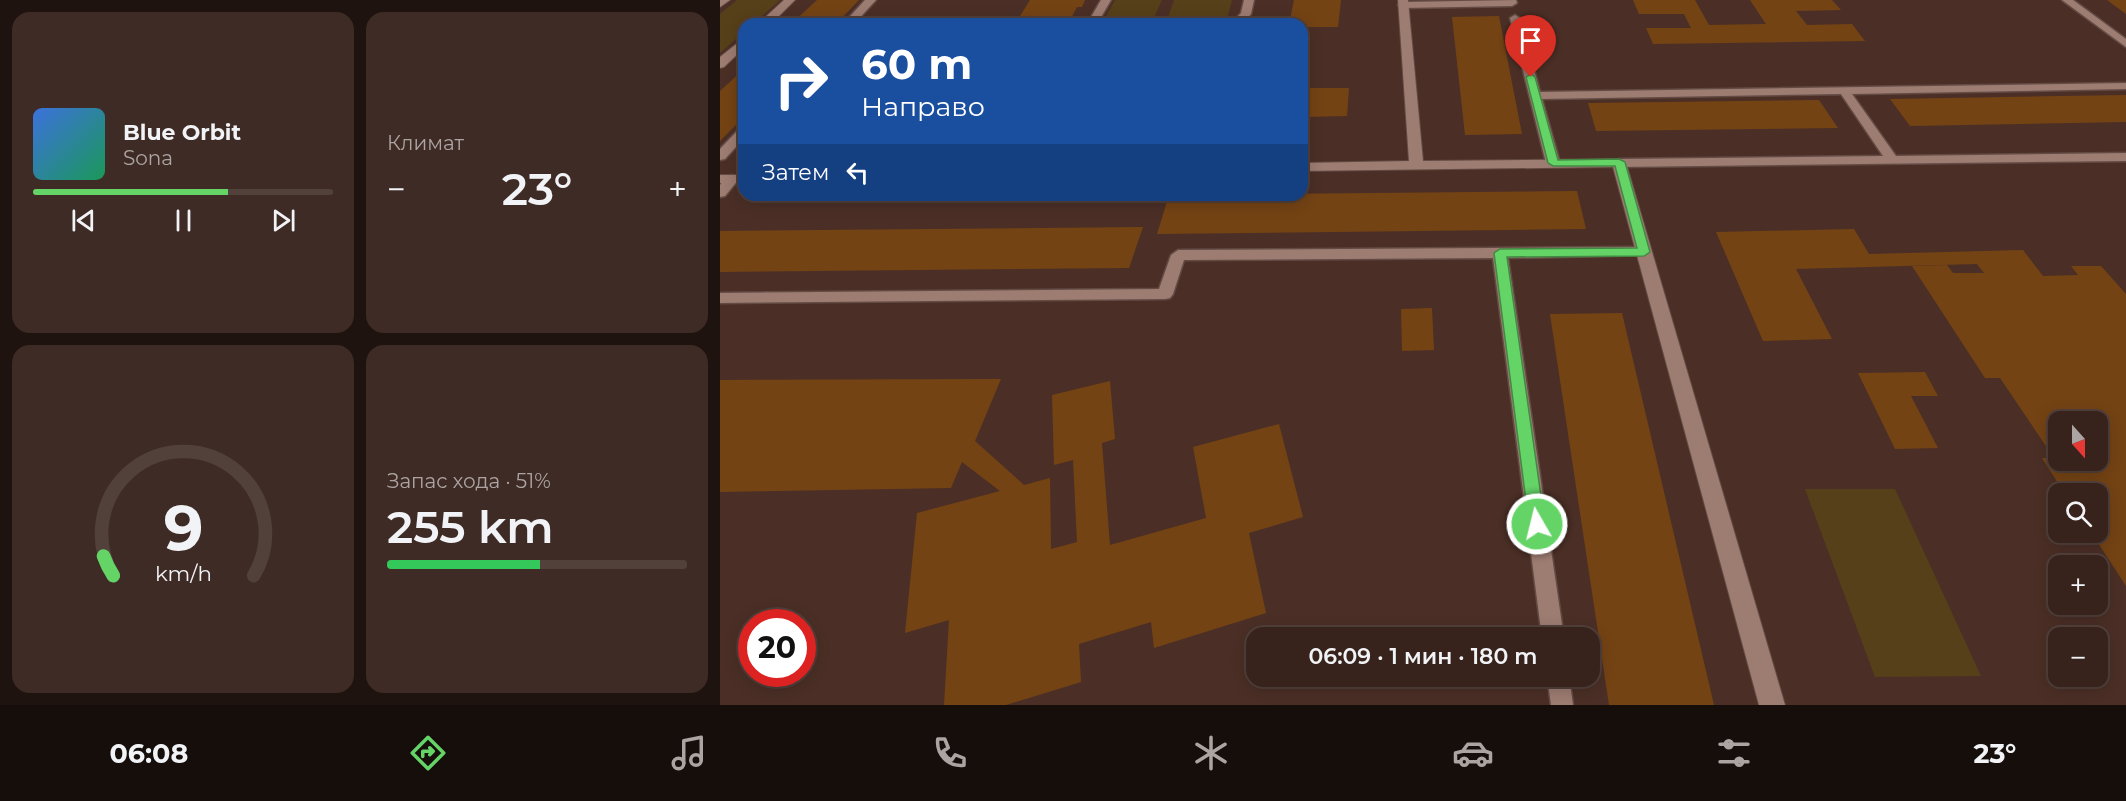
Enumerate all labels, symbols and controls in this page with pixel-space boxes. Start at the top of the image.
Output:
pin [1505,15,1556,77]
icon: arrive [1514,24,1547,57]
text: 60 m [861,38,972,90]
icon: right [762,42,840,120]
text: Направо [861,90,985,123]
text: Blue Orbit [123,119,241,146]
text: Климат [387,131,464,155]
text: Sona [123,146,173,170]
icon: left [841,156,874,189]
text: Затем [762,159,829,186]
text: 23° [502,161,572,216]
text: − [387,169,406,209]
text: + [668,169,687,209]
icon: previous [67,204,100,237]
icon: pause [167,204,200,237]
icon: next [267,204,300,237]
north arrow [2048,411,2108,471]
map controls [2048,411,2108,687]
text: Запас хода · 51% [387,469,551,493]
button: search [2048,483,2108,543]
text: 9 [163,490,203,566]
position arrow [1505,492,1569,556]
text: 255 km [387,499,554,554]
button: + [2048,555,2108,615]
text: km/h [154,560,212,586]
speed limit sign: 20 [738,609,816,687]
button: − [2048,627,2108,687]
text: 06:09 · 1 мин · 180 m [1309,643,1537,670]
icon: directions [407,732,449,774]
icon: music [668,732,710,774]
icon: phone [929,732,971,774]
icon: climate [1190,732,1232,774]
icon: car [1452,732,1494,774]
icon: filters [1713,732,1755,774]
text: 06:08 [110,737,188,770]
text: 23° [1974,737,2016,770]

